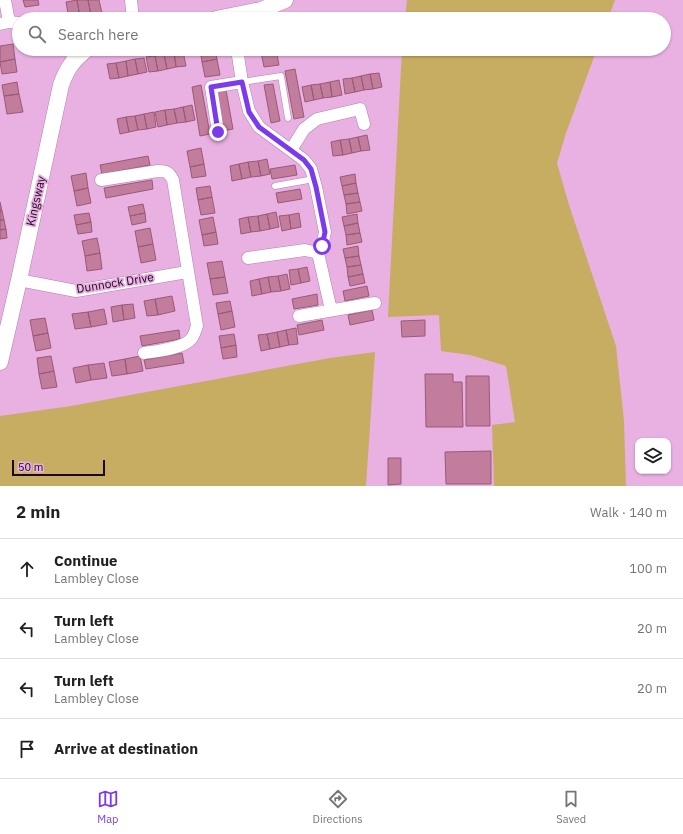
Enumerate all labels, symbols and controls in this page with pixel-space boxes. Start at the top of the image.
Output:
search box [12,12,671,56]
icon: search [26,23,48,45]
text: Search here [58,25,138,44]
route end [209,123,227,141]
street label: Kingsway [22,174,49,227]
route start [313,237,331,255]
street label: Dunnock Drive [75,269,155,296]
map controls [635,438,671,474]
button: layers [635,438,671,474]
scale bar [12,458,105,477]
text: 50 m [18,460,43,474]
text: 2 min [16,501,60,523]
text: Walk · 140 m [590,504,667,521]
text: Continue [54,551,118,570]
icon: ahead [16,558,38,580]
text: 100 m [629,560,667,577]
text: Lambley Close [54,570,139,587]
text: Turn left [54,611,114,630]
icon: left [16,618,38,640]
text: 20 m [637,620,667,637]
text: Lambley Close [54,630,139,647]
text: Turn left [54,671,114,690]
icon: left [16,678,38,700]
text: 20 m [637,680,667,697]
text: Lambley Close [54,690,139,707]
icon: arrive [16,738,38,760]
text: Arrive at destination [54,739,198,758]
tab: Map [97,788,119,826]
tab: Directions [313,788,363,826]
tab: Saved [556,788,586,826]

